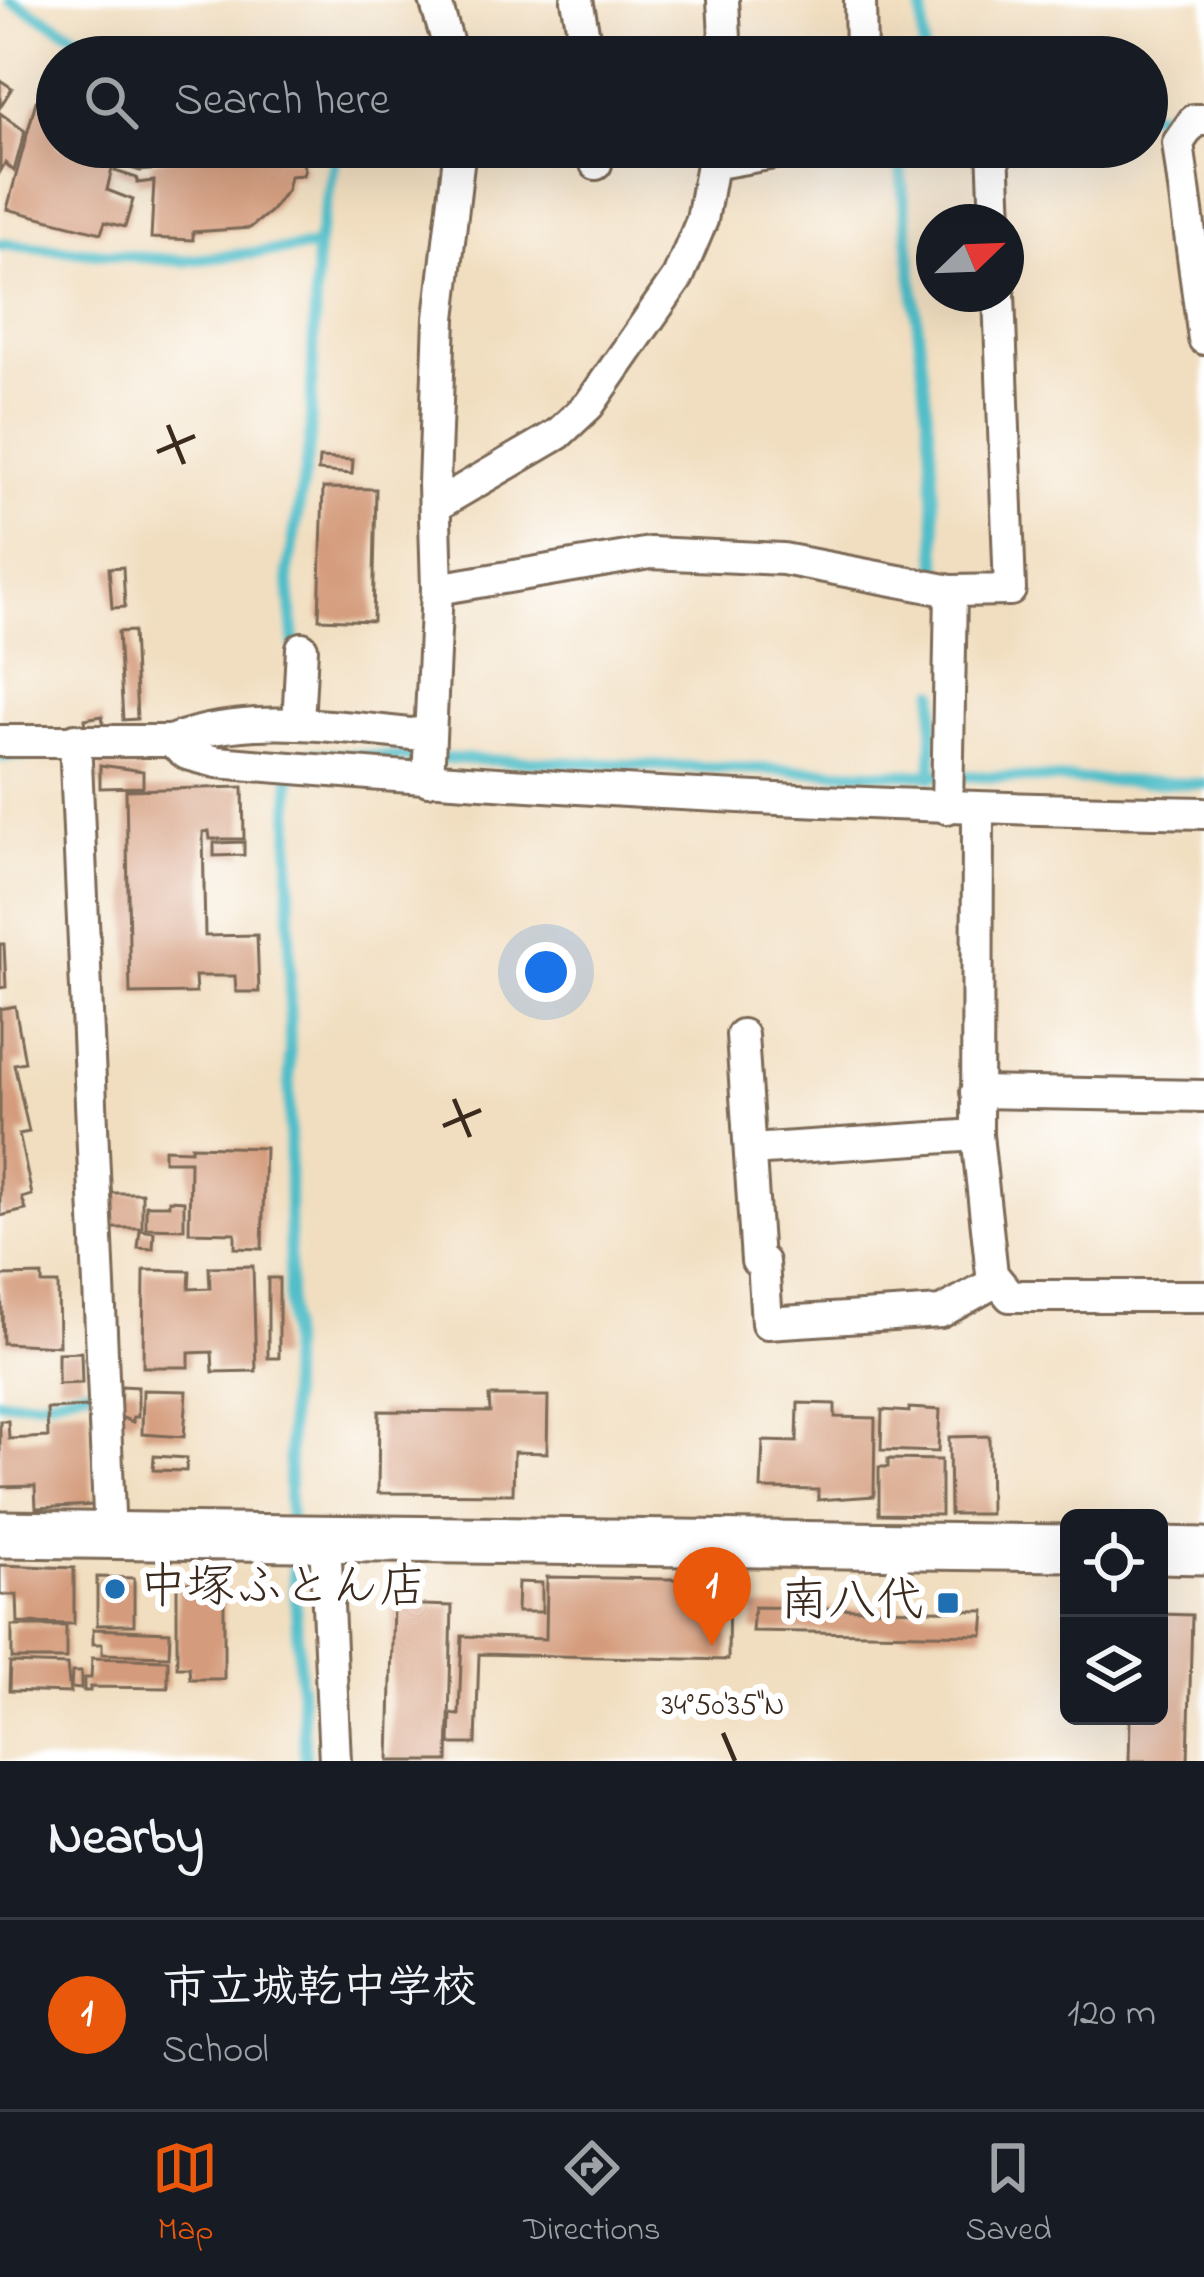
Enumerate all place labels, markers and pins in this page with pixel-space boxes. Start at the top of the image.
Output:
pin: 1 [673,1547,751,1646]
place label: 中塚ふとん店 [139,1554,427,1624]
place label: 南八代 [780,1568,924,1638]
marker: 中塚ふとん店 [102,1576,128,1602]
marker: 南八代 [935,1590,961,1616]

